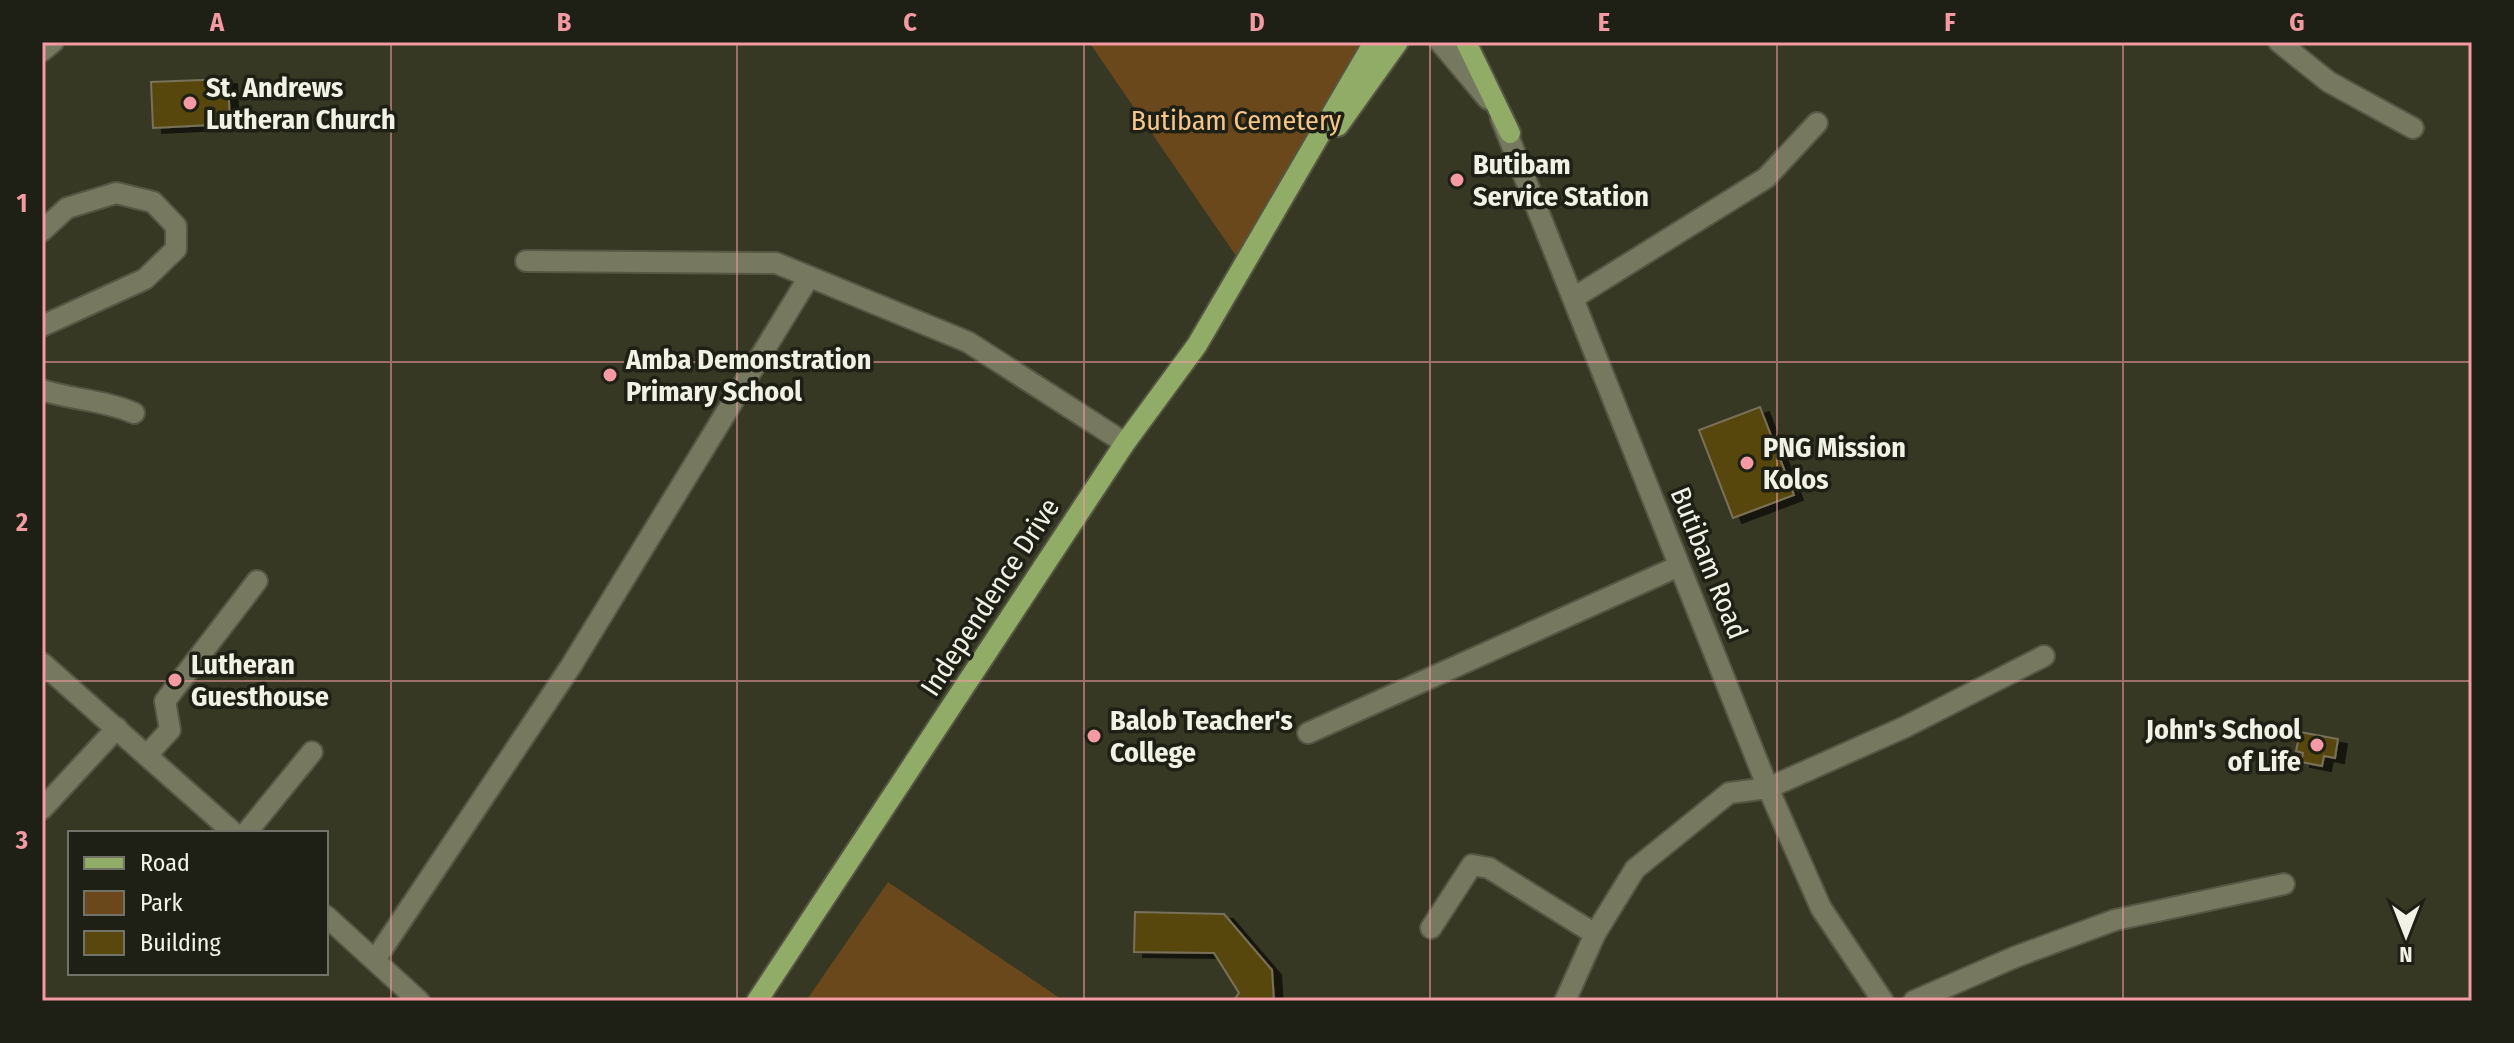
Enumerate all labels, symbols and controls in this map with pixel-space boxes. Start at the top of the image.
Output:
text: A [209,7,225,38]
text: B [557,7,572,38]
text: C [903,7,917,38]
text: D [1249,7,1265,38]
text: E [1598,7,1610,38]
text: F [1944,7,1956,38]
text: G [2289,7,2305,38]
place label: St. Andrews Lutheran Church [206,71,396,136]
marker: St. Andrews Lutheran Church [181,94,199,112]
park label: Butibam Cemetery [1131,104,1342,137]
place label: Butibam Service Station [1473,148,1649,213]
marker: Butibam Service Station [1448,171,1466,189]
text: 1 [17,188,28,219]
place label: Amba Demonstration Primary School [625,343,871,408]
marker: Amba Demonstration Primary School [601,366,619,384]
place label: PNG Mission Kolos [1763,431,1906,496]
marker: PNG Mission Kolos [1738,454,1756,472]
street label: Butibam Road [1664,482,1754,644]
street label: Independence Drive [914,492,1066,702]
text: 2 [15,507,28,538]
place label: Lutheran Guesthouse [191,648,329,713]
marker: Lutheran Guesthouse [166,671,184,689]
place label: Balob Teacher's College [1110,704,1293,769]
place label: John's School of Life [2145,713,2301,778]
marker: Balob Teacher's College [1085,727,1103,745]
marker: John's School of Life [2308,736,2326,754]
text: 3 [15,825,28,856]
legend [68,831,328,975]
text: Road [140,849,190,877]
text: Park [140,889,183,917]
north arrow [2366,895,2446,975]
text: Building [140,929,222,957]
text: N [2399,941,2413,968]

